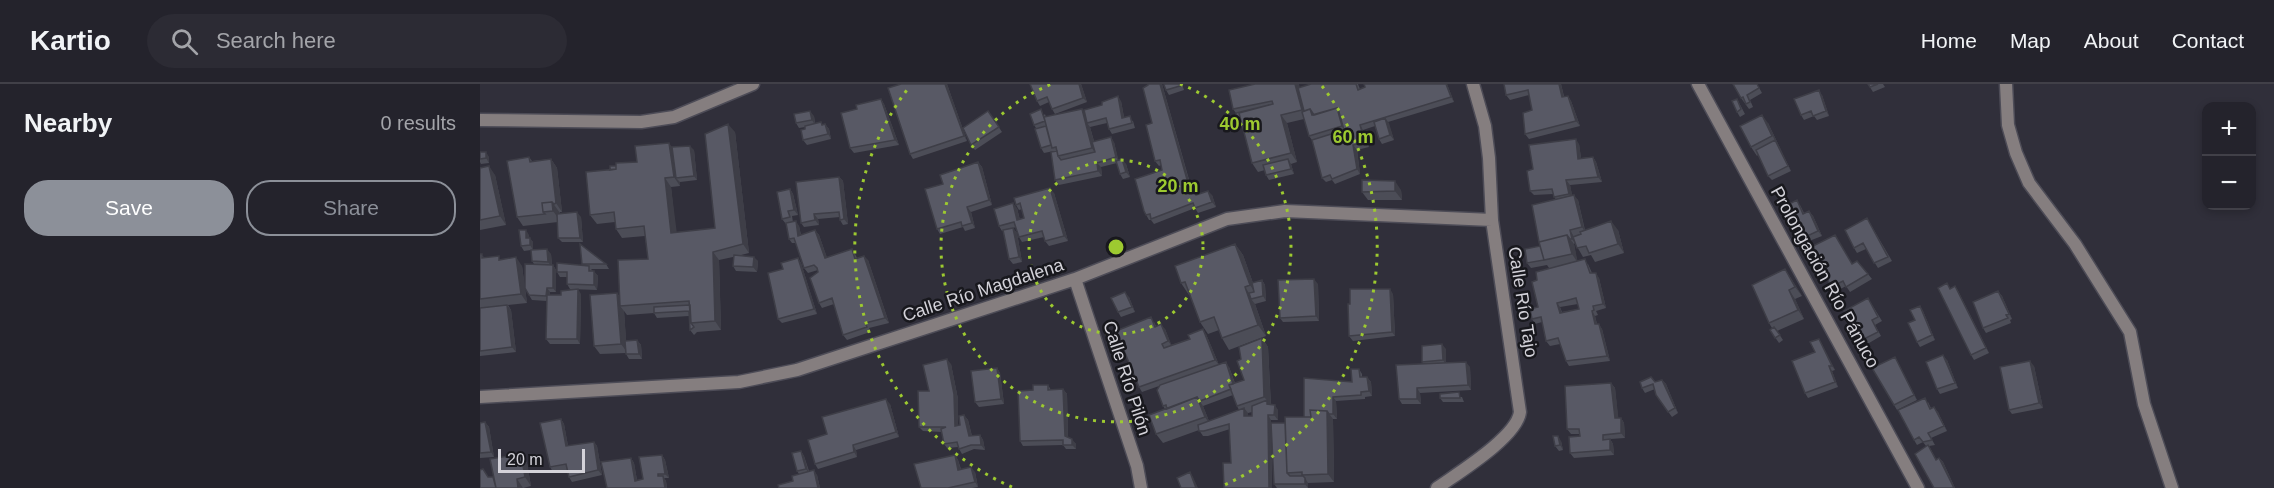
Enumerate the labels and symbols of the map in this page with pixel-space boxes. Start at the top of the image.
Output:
text: 40 m [1219,114,1261,134]
text: 60 m [1332,127,1374,147]
text: 20 m [1157,176,1199,196]
street label: Prolongación Río Pánuco [1767,183,1883,371]
centre of rings [1106,237,1126,257]
street label: Calle Río Tajo [1504,245,1542,359]
street label: Calle Río Magdalena [900,254,1067,325]
street label: Calle Río Pilón [1099,318,1155,438]
scale bar [498,446,585,474]

